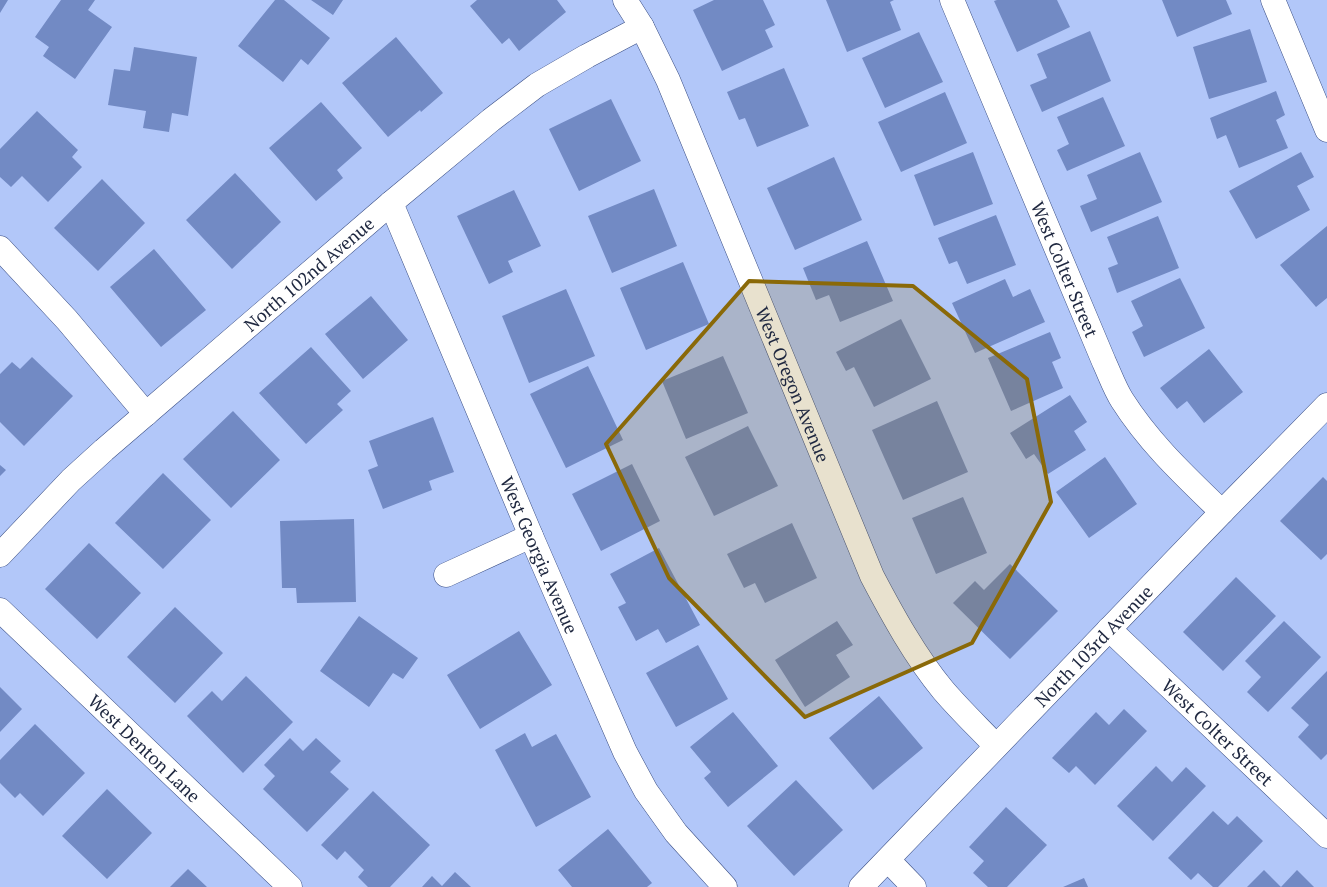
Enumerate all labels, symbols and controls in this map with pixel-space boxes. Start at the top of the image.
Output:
street label: West Colter Street [1026,198,1104,341]
street label: North 102nd Avenue [239,211,379,336]
street label: West Oregon Avenue [750,303,836,466]
street label: West Georgia Avenue [495,473,584,637]
street label: North 103rd Avenue [1029,580,1158,712]
street label: West Colter Street [1157,674,1279,791]
street label: West Denton Lane [83,689,206,807]

